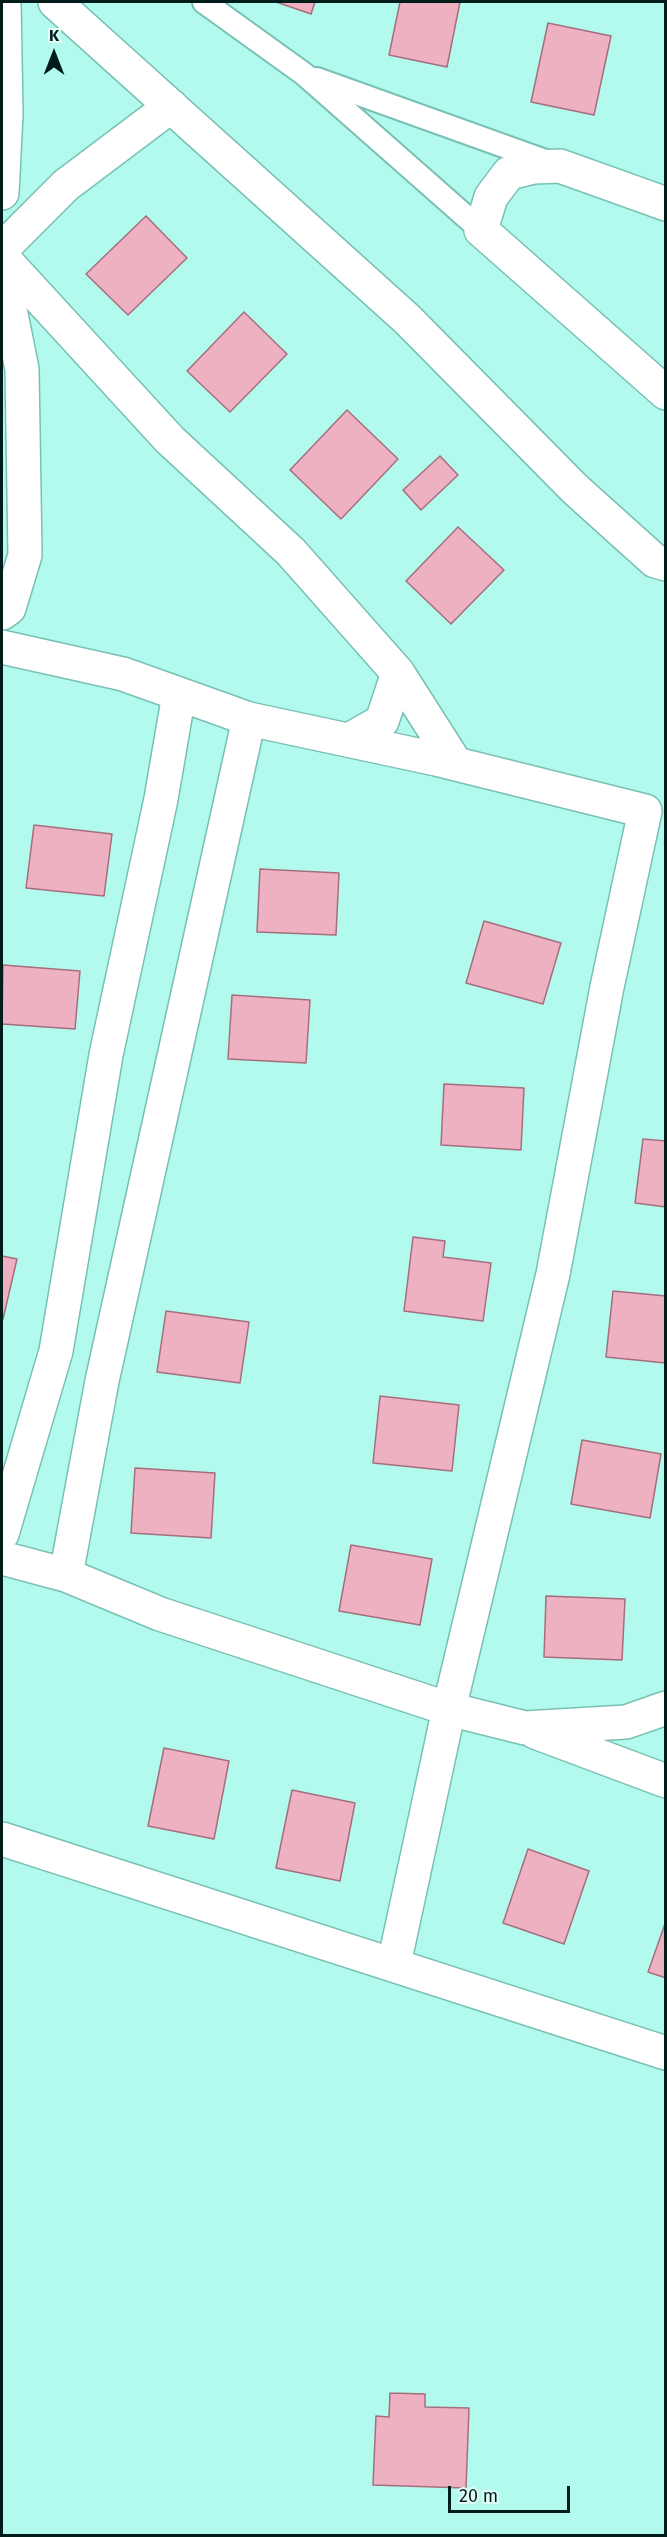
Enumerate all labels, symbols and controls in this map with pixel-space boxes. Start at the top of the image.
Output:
north arrow [24,24,84,84]
text: K [49,26,59,45]
scale bar [451,2474,572,2512]
text: 20 m [459,2485,498,2507]

